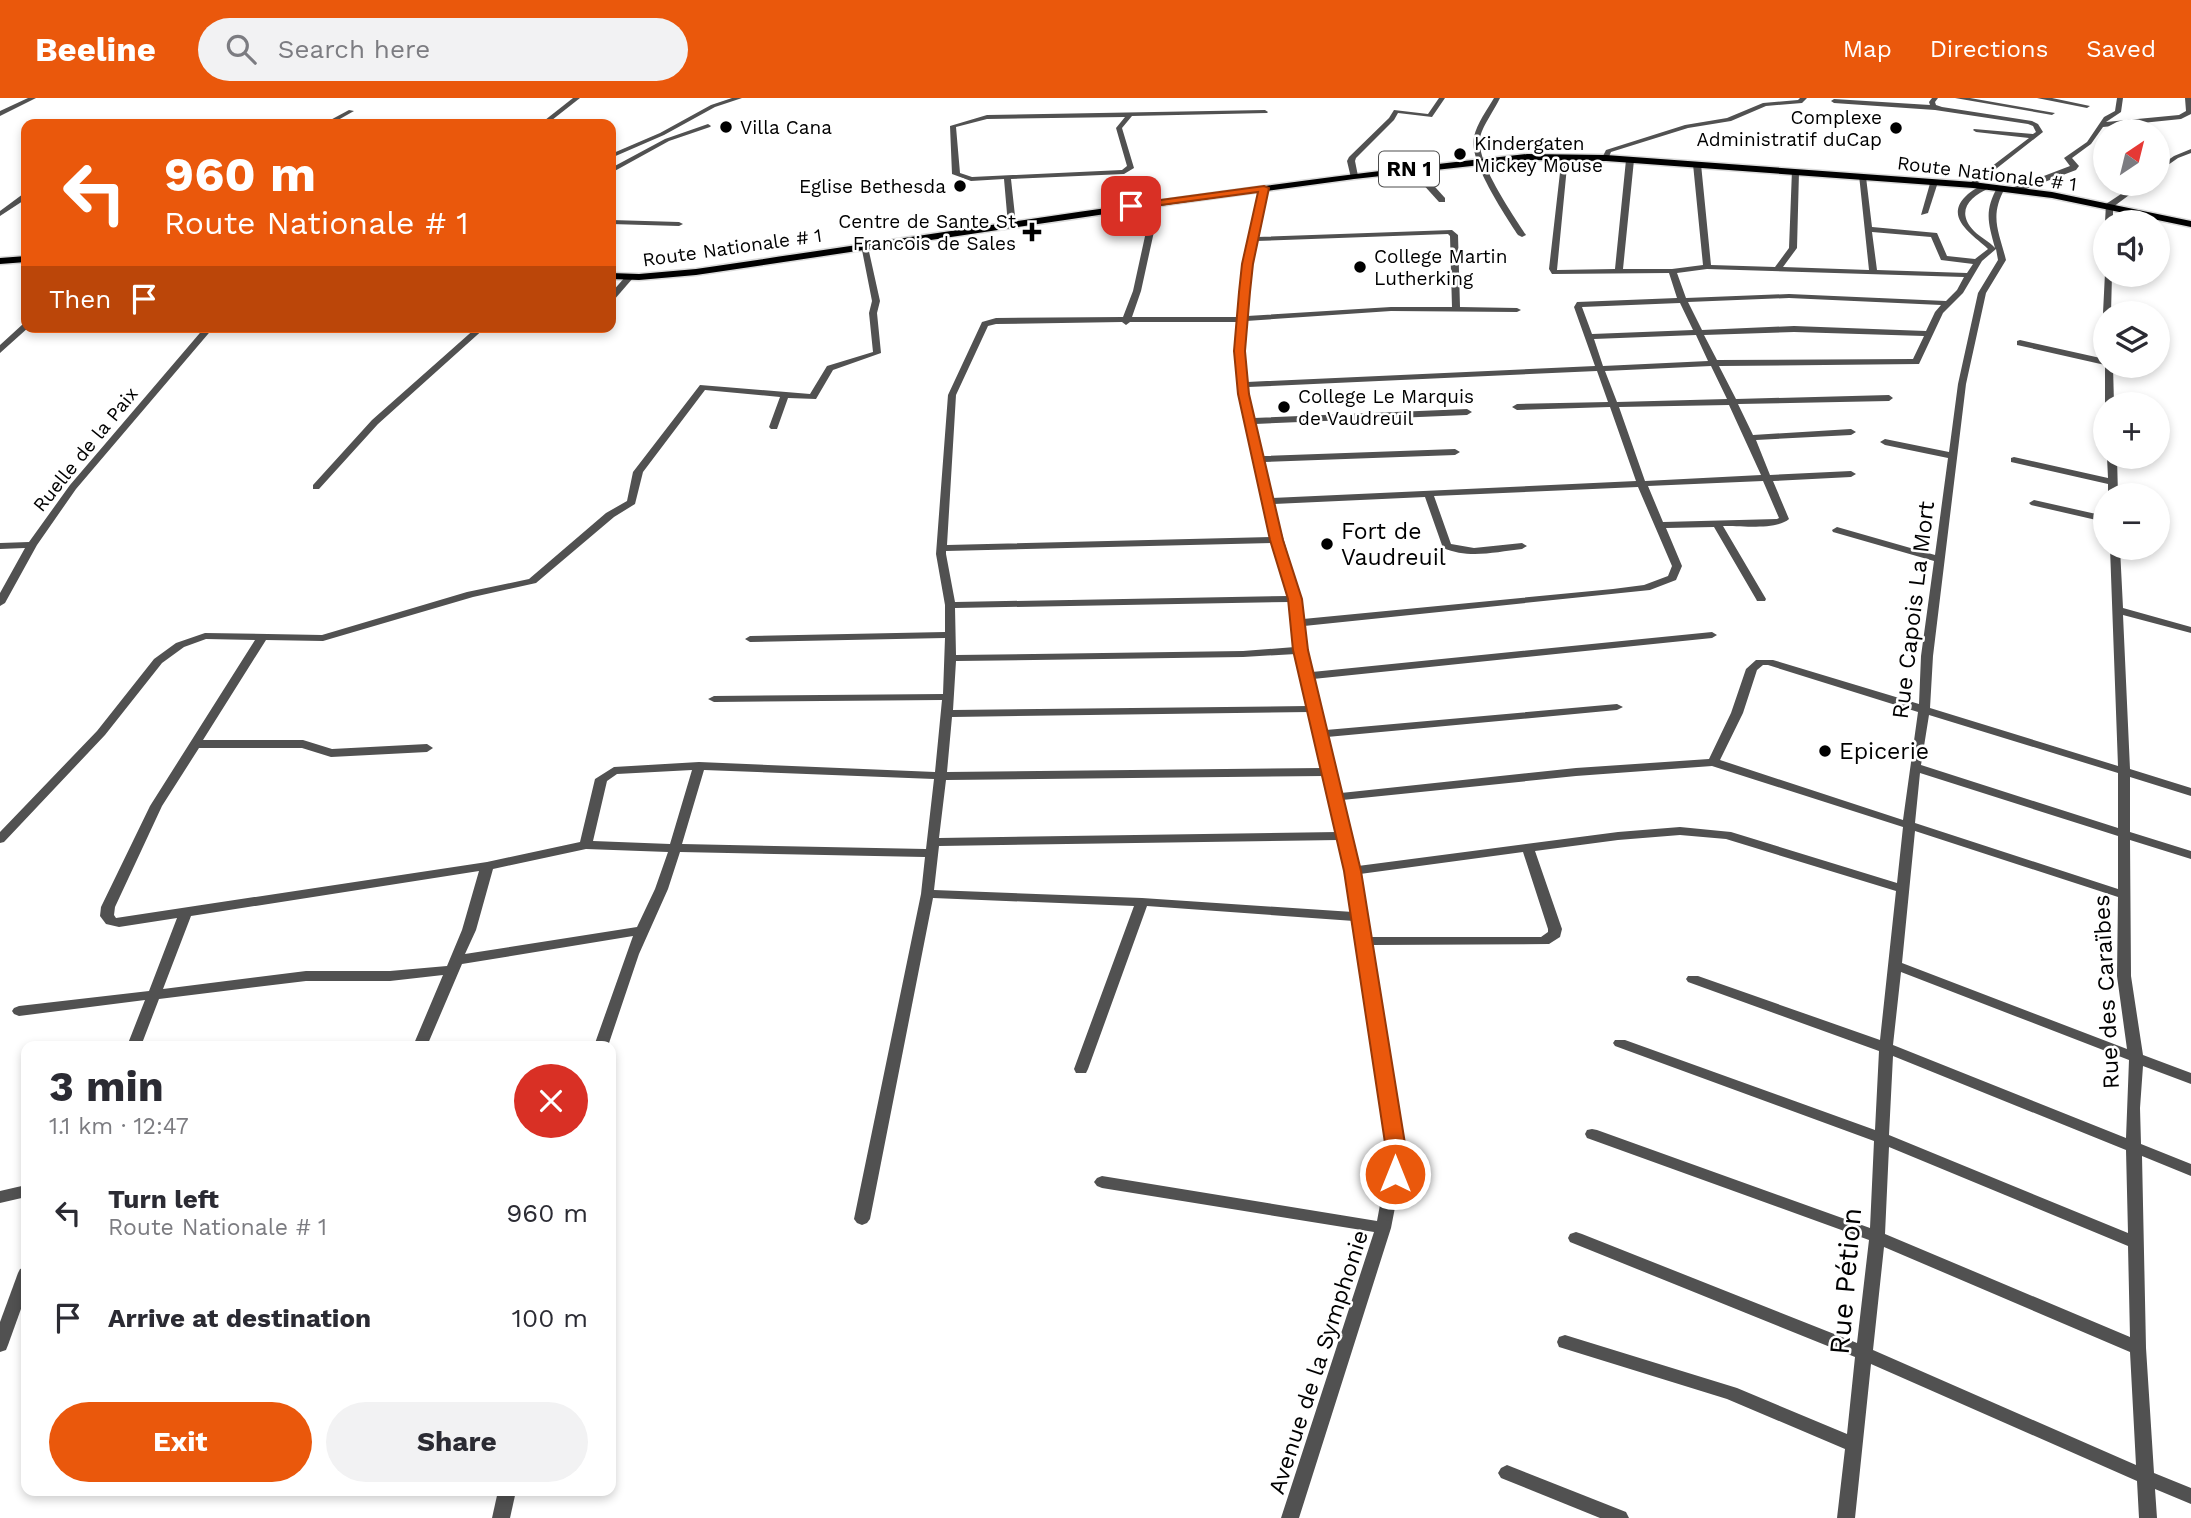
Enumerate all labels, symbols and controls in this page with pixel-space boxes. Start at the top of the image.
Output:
search box [198,18,688,81]
text: Beeline [35,30,156,69]
icon: search [222,30,260,68]
text: Search here [278,34,430,64]
text: Map [1843,35,1892,63]
text: Directions [1930,35,2048,63]
text: Saved [2086,35,2156,63]
place label: Complexe Administratif duCap [1696,106,1882,151]
place label: Villa Cana [740,116,832,139]
marker: Villa Cana [718,119,734,135]
north arrow [2093,119,2170,196]
map controls [2093,119,2170,560]
marker: Complexe Administratif duCap [1888,120,1904,136]
place label: Kindergaten Mickey Mouse [1474,132,1603,177]
text: 960 m [164,145,316,203]
marker: Kindergaten Mickey Mouse [1452,146,1468,162]
icon: left [49,147,140,238]
street label: Route Nationale # 1 [1896,151,2078,196]
road number: RN 1 [1379,152,1439,186]
place label: Eglise Bethesda [799,175,946,198]
pin [1101,176,1161,236]
marker: Eglise Bethesda [952,178,968,194]
icon: arrive [1112,187,1150,225]
text: Route Nationale # 1 [164,204,469,242]
place label: Centre de Sante St Francois de Sales [838,210,1016,255]
button: sound [2093,210,2170,287]
marker: Centre de Sante St Francois de Sales [1022,222,1042,242]
street label: Route Nationale # 1 [641,224,823,271]
place label: College Martin Lutherking [1374,245,1507,290]
marker: College Martin Lutherking [1352,259,1368,275]
icon: arrive [125,280,163,318]
text: Then [49,284,111,314]
button: layers [2093,301,2170,378]
street label: Ruelle de la Paix [28,382,143,516]
place label: College Le Marquis de Vaudreuil [1298,385,1474,430]
button: + [2093,392,2170,469]
marker: College Le Marquis de Vaudreuil [1276,399,1292,415]
button: − [2093,483,2170,560]
street label: Rue Capois La Mort [1887,499,1940,720]
place label: Fort de Vaudreuil [1341,518,1446,571]
marker: Fort de Vaudreuil [1319,536,1335,552]
place label: Epicerie [1839,738,1929,765]
marker: Epicerie [1817,743,1833,759]
street label: Rue des Caraïbes [2088,894,2125,1090]
text: 3 min [49,1062,164,1111]
button: close [514,1064,588,1138]
text: 1.1 km · 12:47 [49,1113,189,1140]
position arrow [1358,1137,1432,1211]
text: Turn left [108,1184,219,1214]
icon: left [49,1194,87,1232]
text: 960 m [506,1198,588,1228]
street label: Rue Pétion [1823,1206,1868,1356]
text: Route Nationale # 1 [108,1214,327,1241]
street label: Avenue de la Symphonie [1263,1227,1374,1498]
icon: arrive [49,1299,87,1337]
text: Arrive at destination [108,1303,371,1333]
text: 100 m [512,1303,588,1333]
button: Exit [49,1402,312,1482]
button: Share [326,1402,588,1482]

